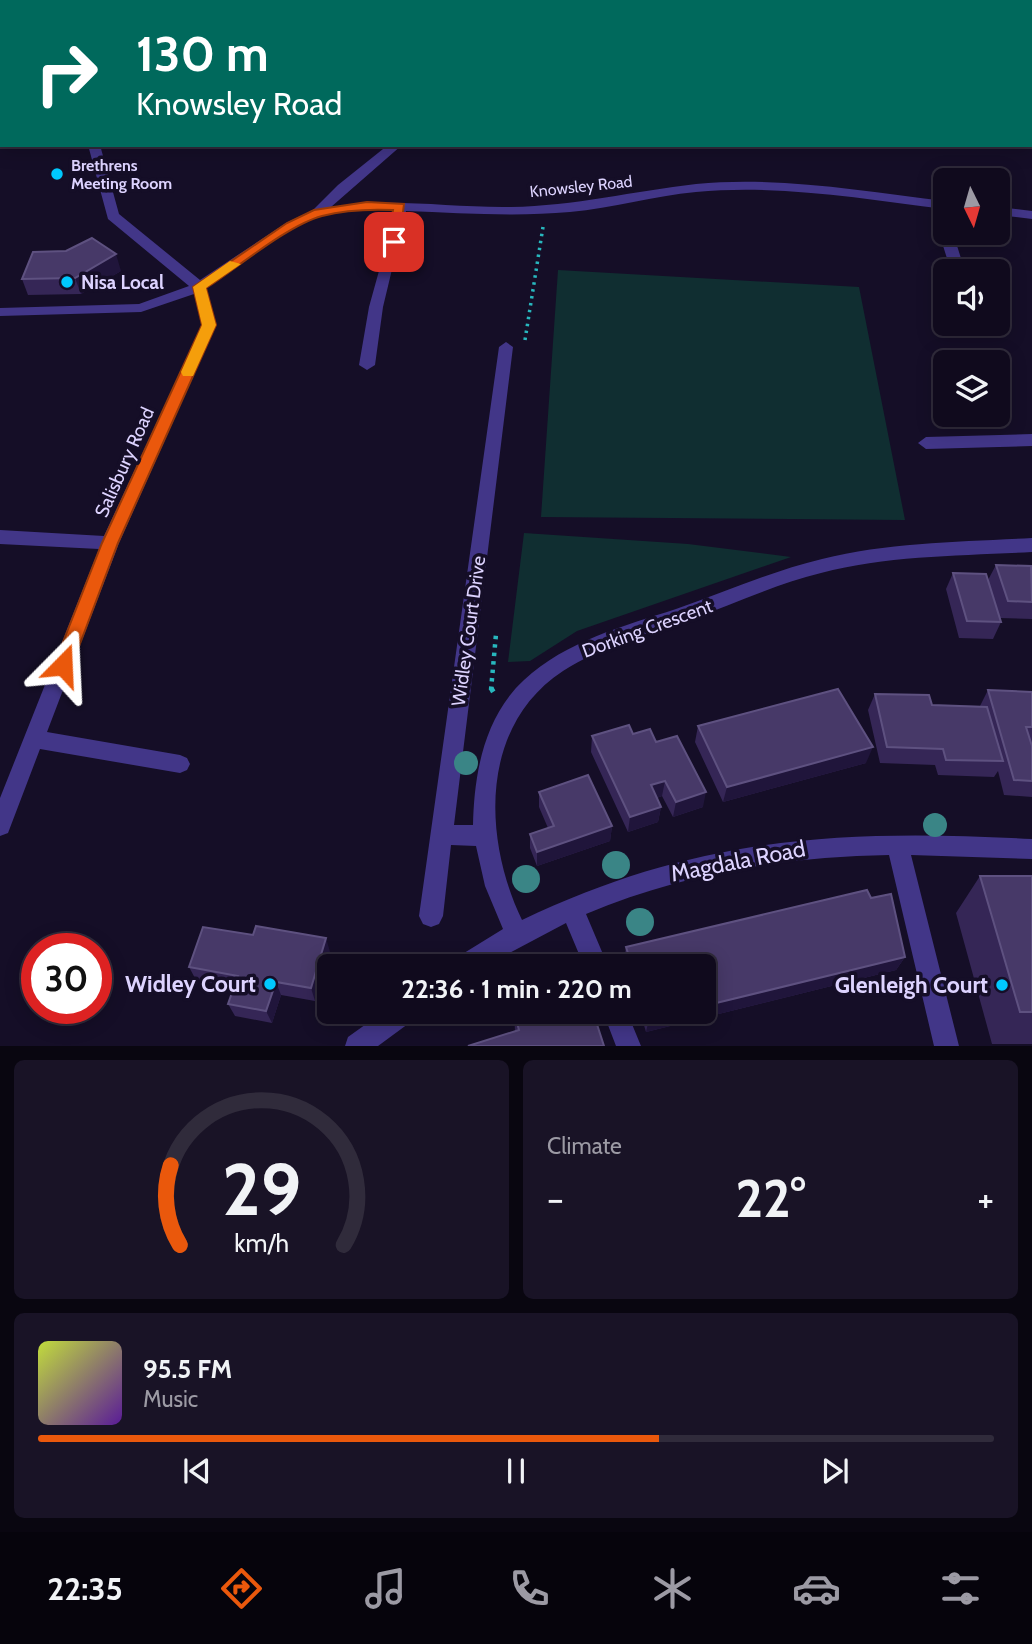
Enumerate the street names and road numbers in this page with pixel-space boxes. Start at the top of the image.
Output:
street label: Knowsley Road [529,172,633,201]
street label: Salisbury Road [90,404,159,521]
street label: Widley Court Drive [447,554,490,708]
street label: Dorking Crescent [579,594,716,663]
street label: Magdala Road [668,834,808,888]

